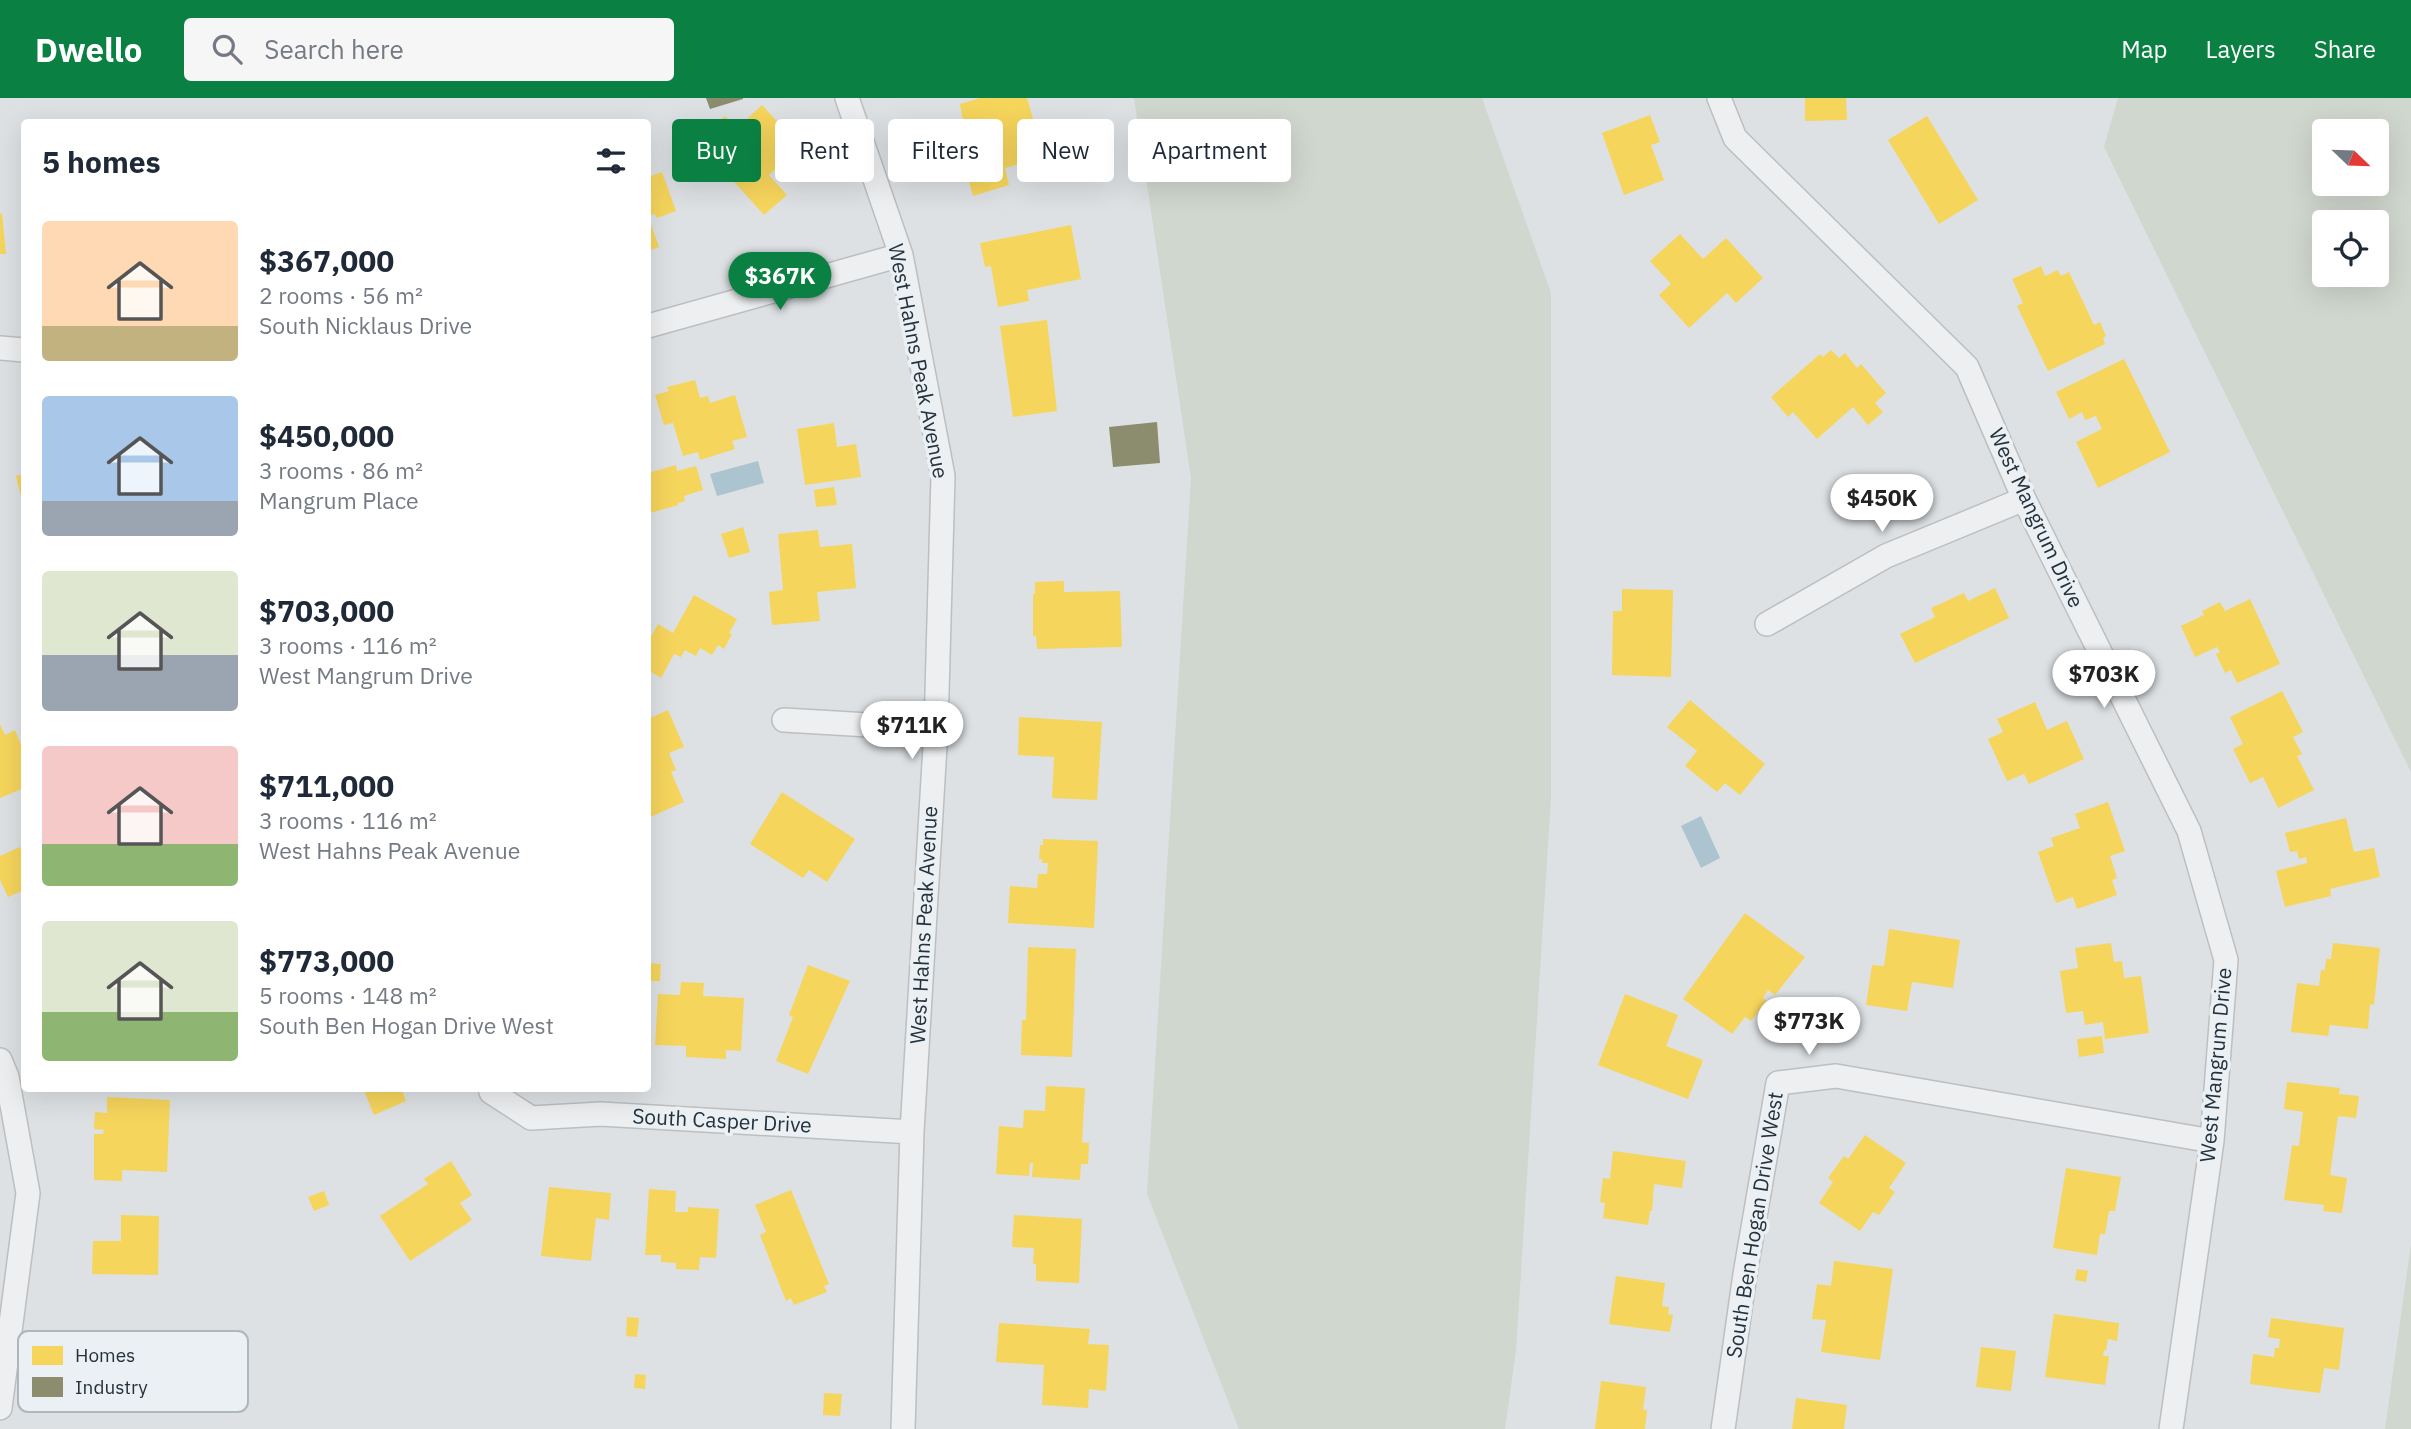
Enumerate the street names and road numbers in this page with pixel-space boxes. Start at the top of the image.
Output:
street label: West Hahns Peak Avenue [882,241,955,481]
street label: West Mangrum Drive [1983,423,2091,612]
street label: West Hahns Peak Avenue [903,805,943,1045]
street label: West Mangrum Drive [2193,966,2237,1163]
street label: South Ben Hogan Drive West [1719,1090,1789,1360]
street label: South Casper Drive [632,1101,813,1139]

